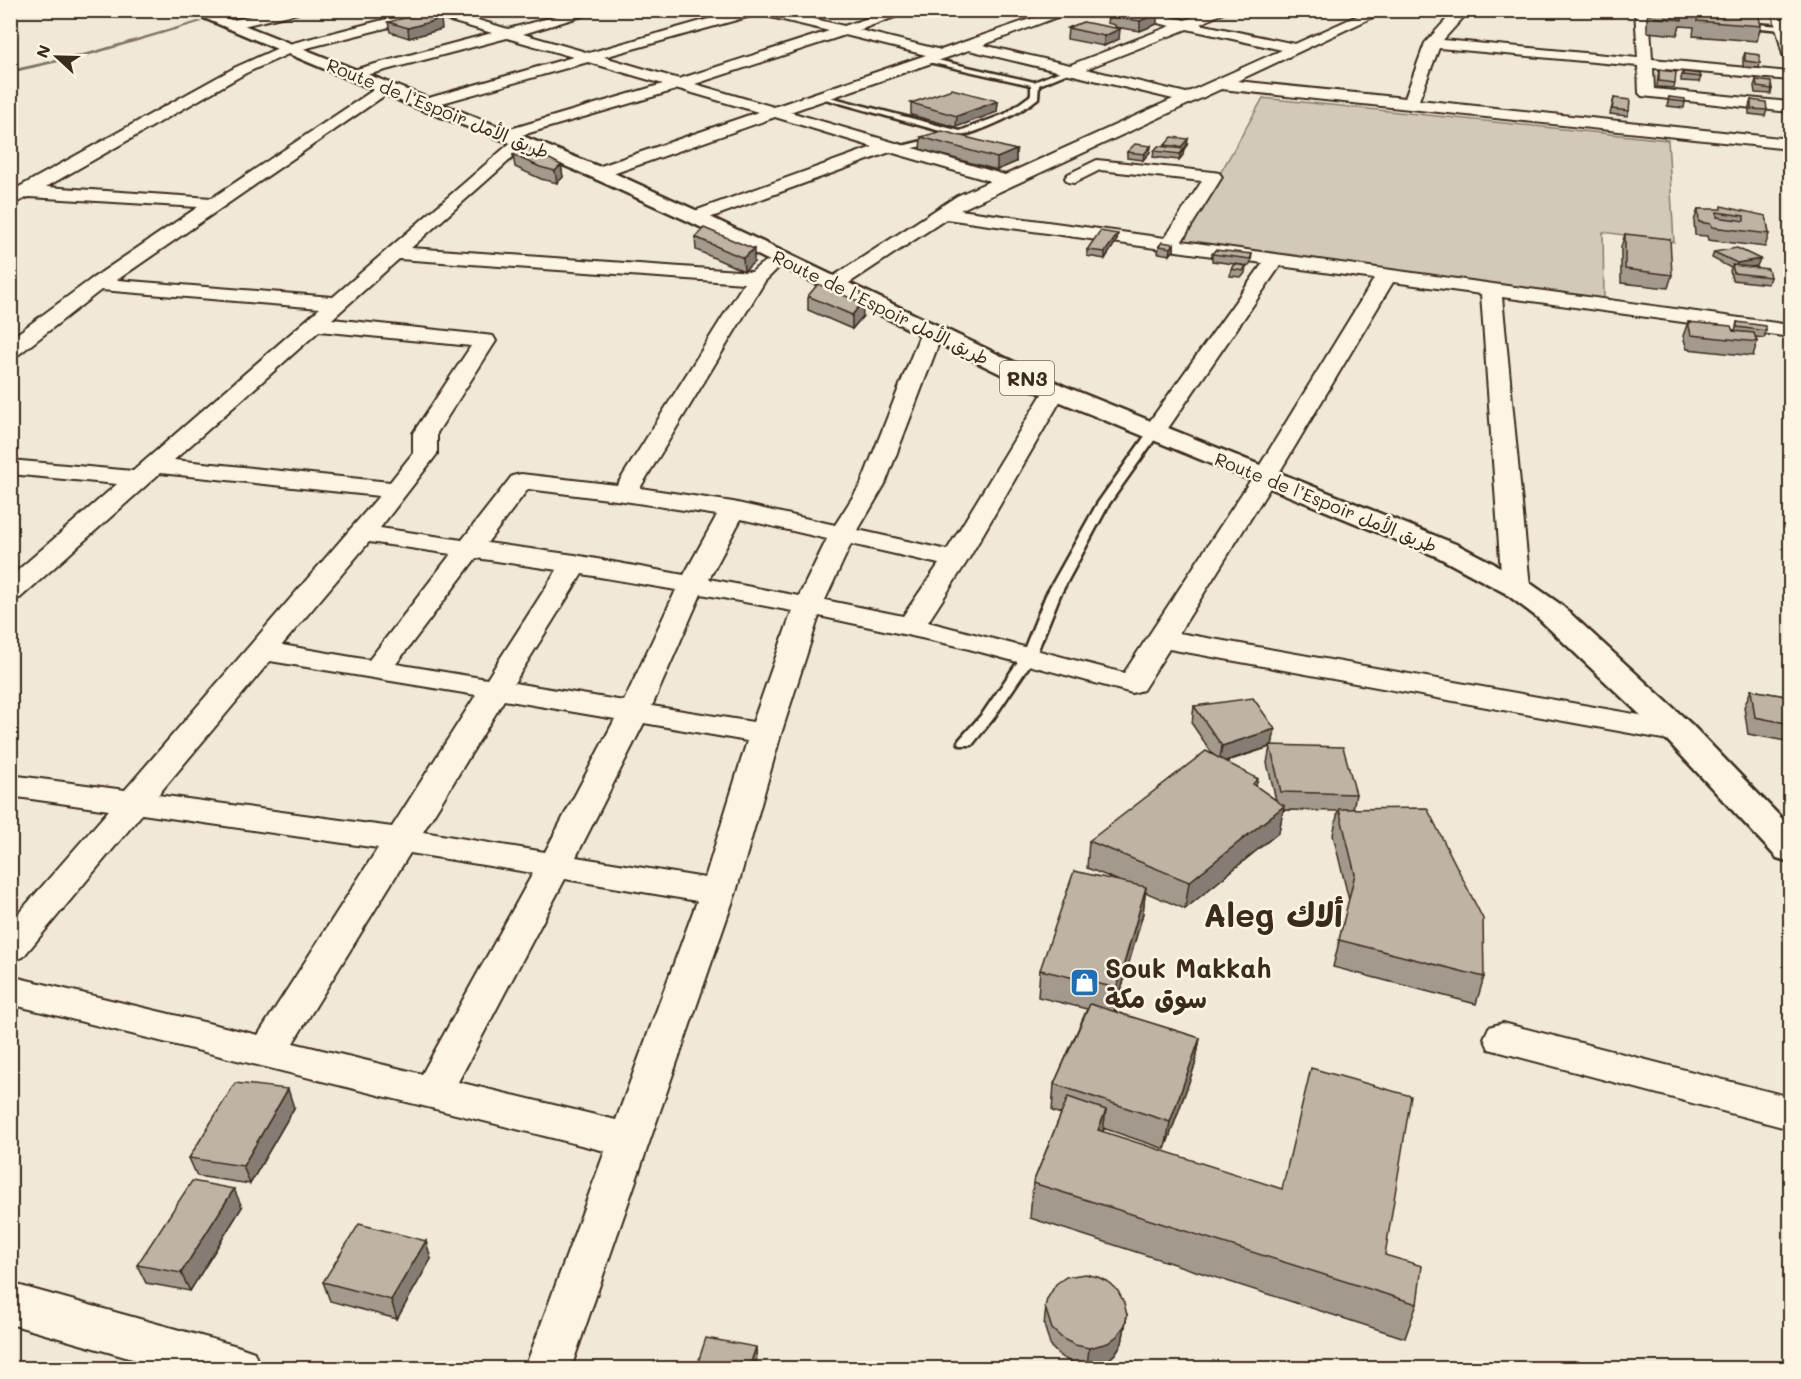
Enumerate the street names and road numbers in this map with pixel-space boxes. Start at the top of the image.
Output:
street label: Route de l’Espoir طريق الأمل [323,52,553,164]
street label: Route de l’Espoir طريق الأمل [769,244,993,370]
road number: RN3 [1000,361,1054,395]
street label: Route de l’Espoir طريق الأمل [1211,446,1441,558]

